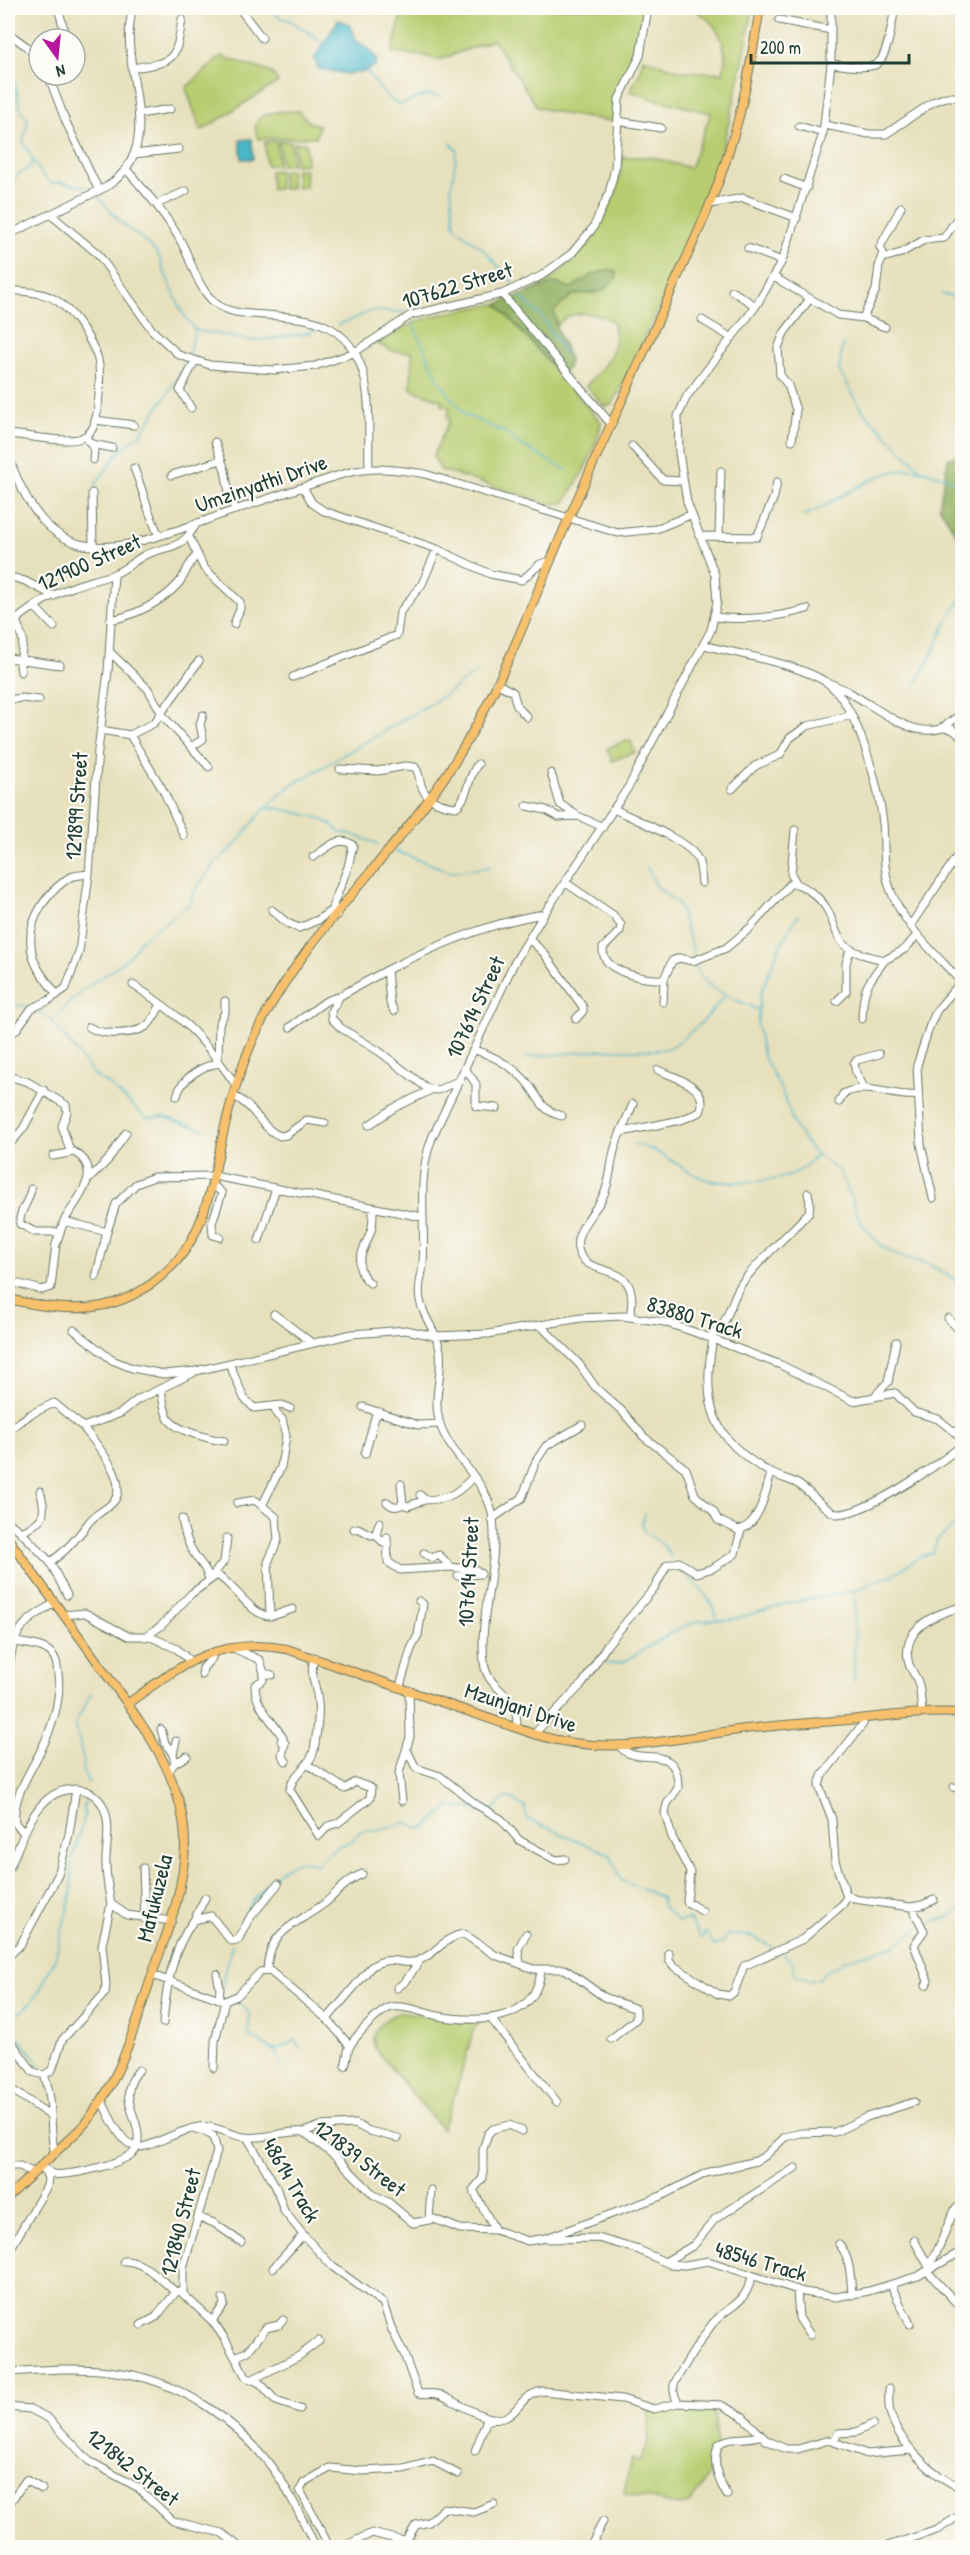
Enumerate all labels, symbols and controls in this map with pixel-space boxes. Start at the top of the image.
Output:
north arrow [27,27,87,87]
scale bar [751,27,908,65]
text: 200 m [760,35,801,60]
text: N [53,60,68,83]
street label: 107622 Street [398,254,516,316]
street label: Umzinyathi Drive [191,446,331,520]
street label: 121900 Street [32,526,146,598]
street label: 121899 Street [57,751,95,861]
street label: 107614 Street [438,950,512,1063]
street label: 83880 Track [644,1288,746,1346]
street label: 107614 Street [450,1516,486,1628]
street label: Mzunjani Drive [461,1675,581,1739]
street label: Mafukuzela [129,1851,179,1945]
street label: 121839 Street [307,2112,413,2204]
street label: 48614 Track [256,2132,328,2228]
street label: 121840 Street [152,2165,208,2279]
street label: 48546 Track [712,2234,810,2288]
street label: 121842 Street [80,2421,186,2513]

